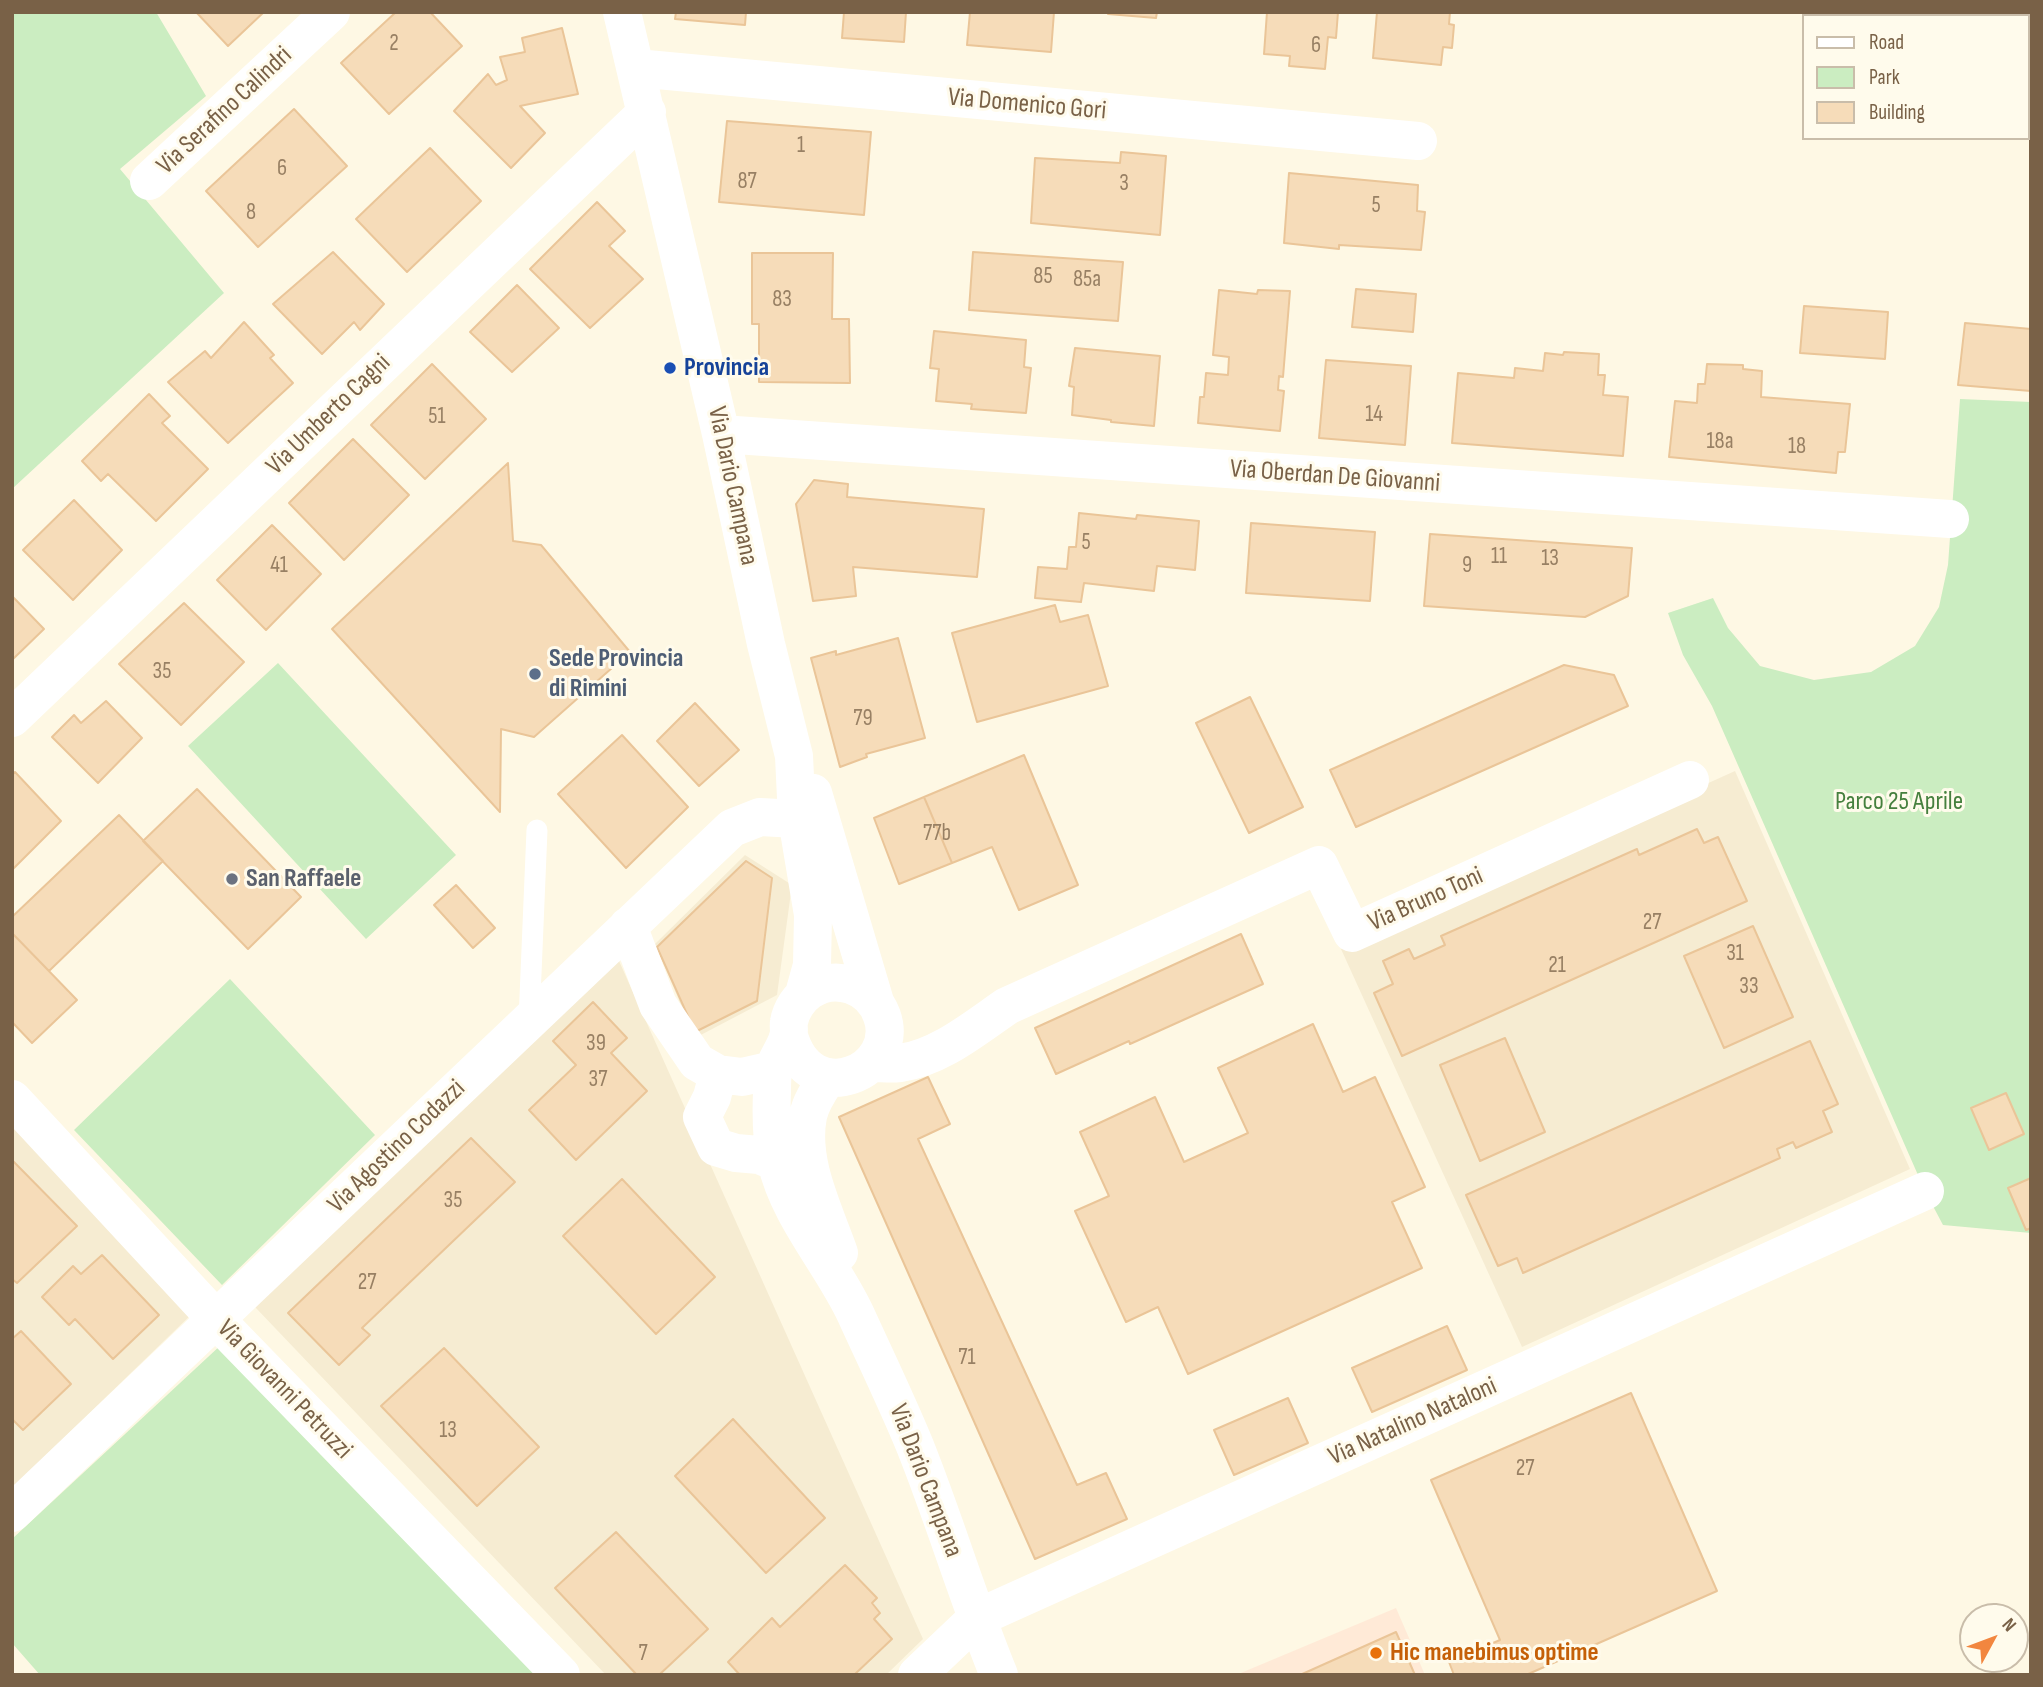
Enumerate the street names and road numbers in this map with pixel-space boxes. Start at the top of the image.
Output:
street label: Via Serafino Calindri [151,40,299,182]
street label: Via Domenico Gori [947,83,1107,127]
street label: Via Umberto Cagni [260,348,398,482]
street label: Via Dario Campana [700,404,764,568]
street label: Via Oberdan De Giovanni [1229,454,1441,500]
street label: Via Bruno Toni [1364,861,1488,939]
street label: Via Agostino Codazzi [322,1074,472,1220]
street label: Via Giovanni Petruzzi [210,1314,358,1466]
street label: Via Natalino Nataloni [1324,1371,1502,1473]
street label: Via Dario Campana [882,1400,968,1562]

